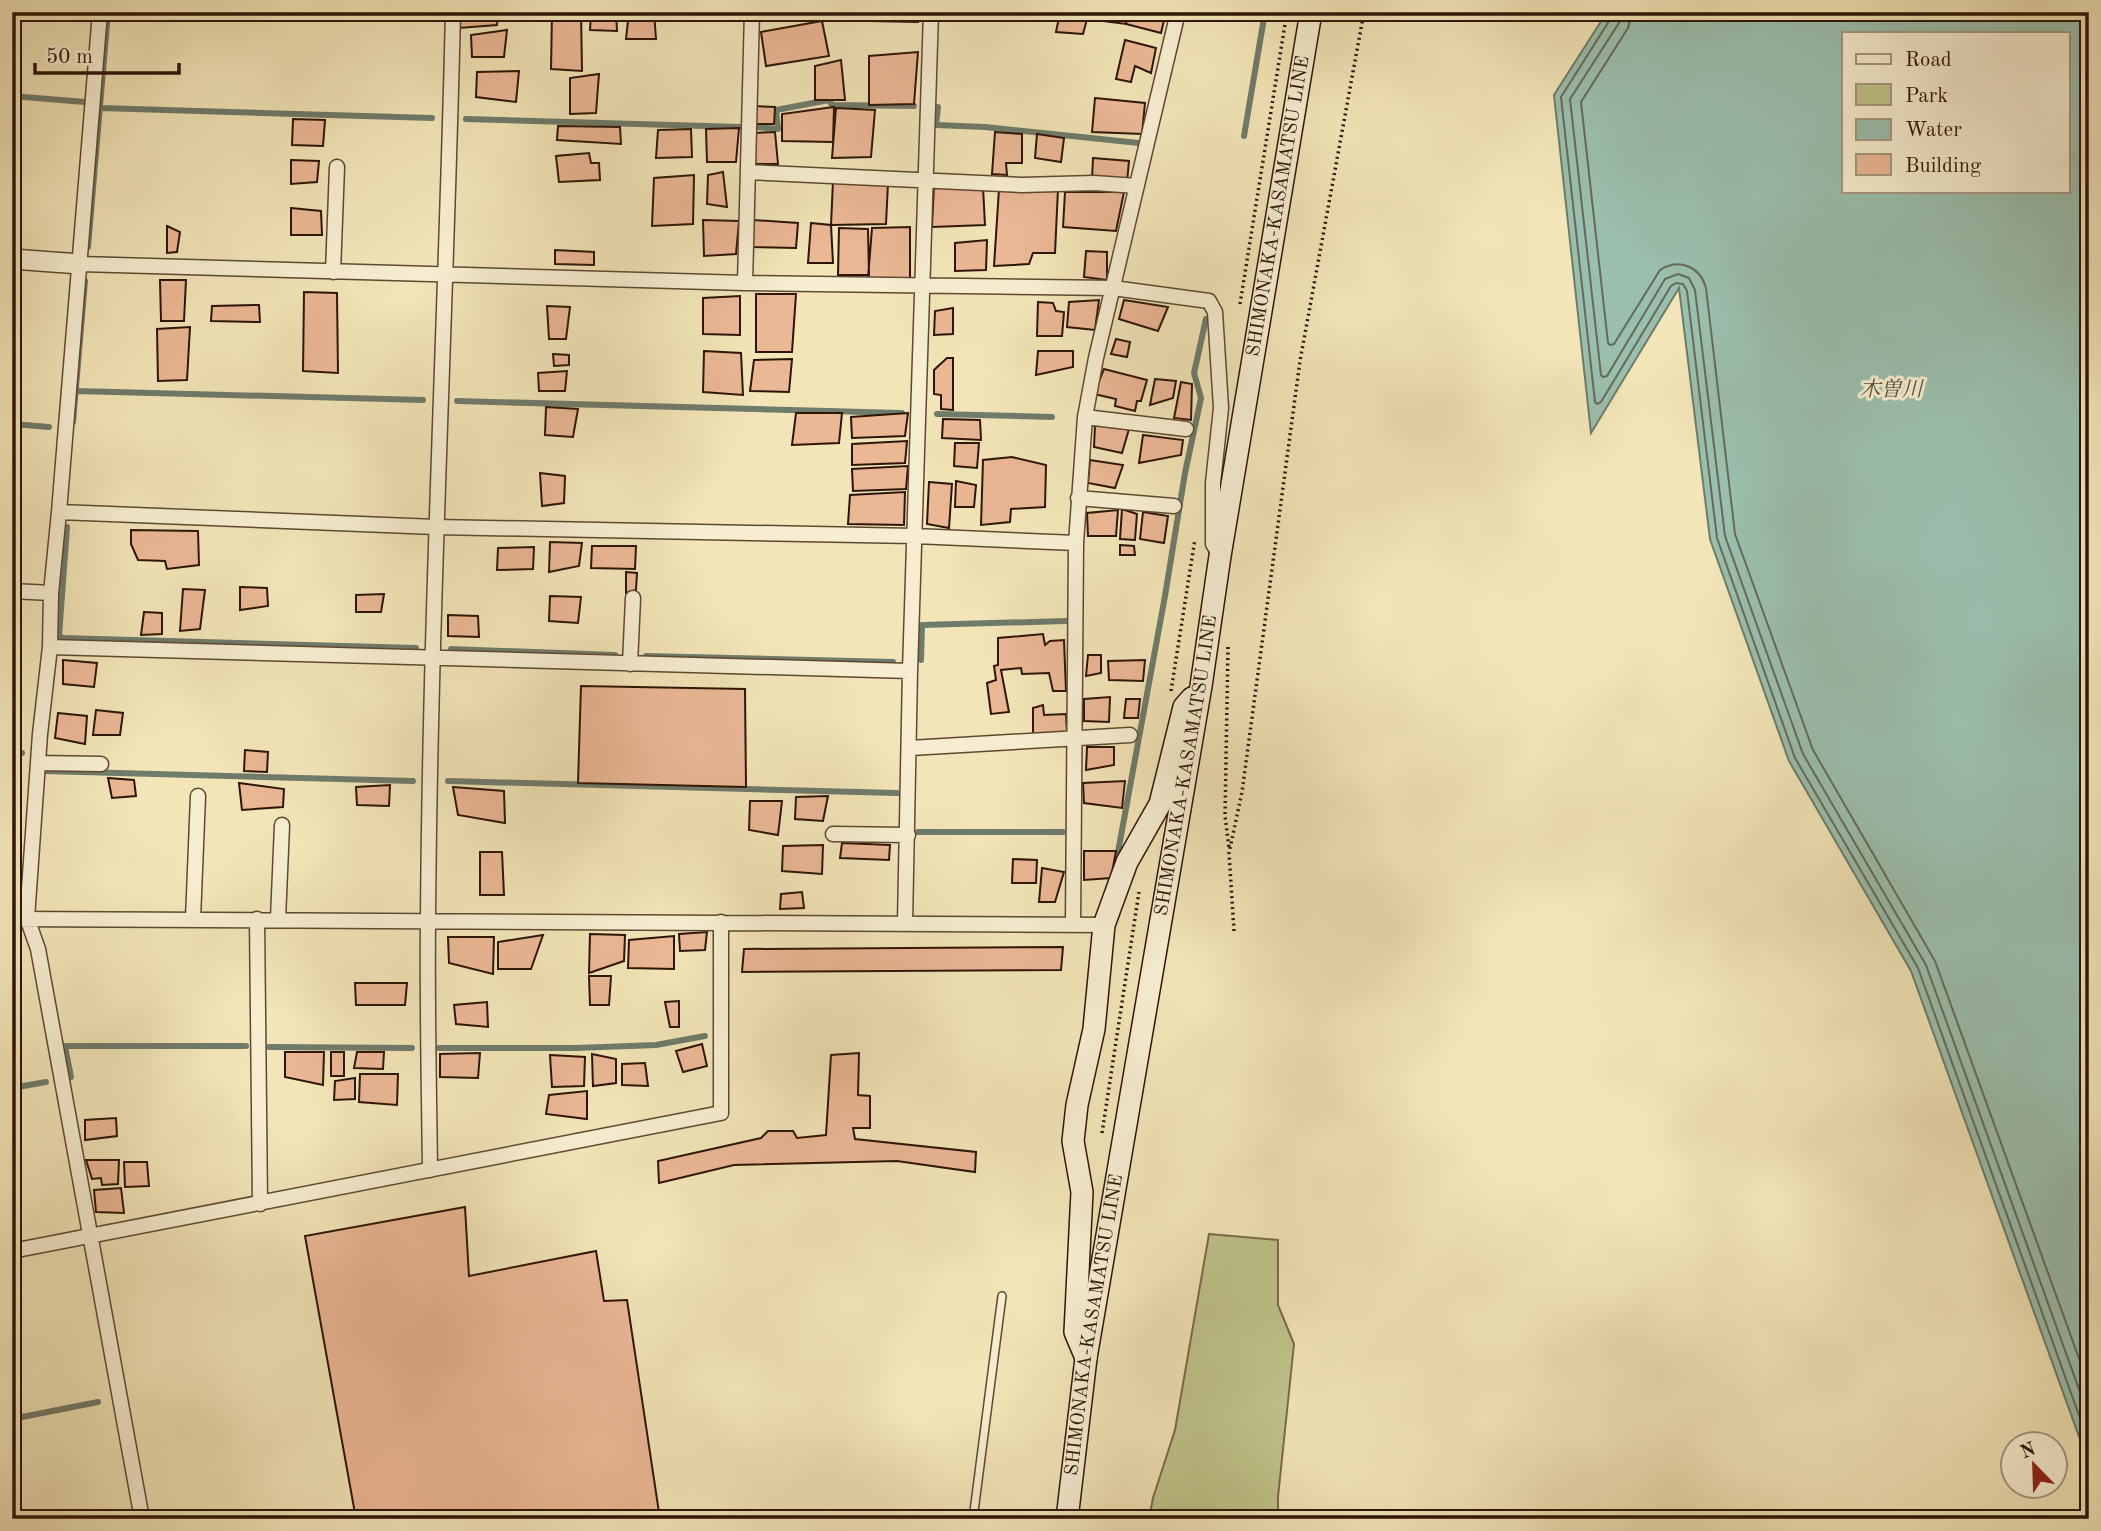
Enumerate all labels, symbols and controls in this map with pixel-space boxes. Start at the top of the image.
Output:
scale bar [35,32,178,76]
legend [1842,32,2070,192]
text: 50 m [46,47,93,68]
text: Road [1905,50,1952,71]
street label: SHIMONAKA-KASAMATSU LINE [1244,54,1313,358]
text: Park [1905,86,1948,107]
text: Water [1905,120,1962,141]
text: Building [1905,156,1982,177]
water label: 木曽川 [1860,378,1924,401]
street label: SHIMONAKA-KASAMATSU LINE [1152,614,1221,917]
street label: SHIMONAKA-KASAMATSU LINE [1063,1173,1127,1477]
north arrow [2000,1430,2070,1500]
text: N [2018,1440,2039,1463]

